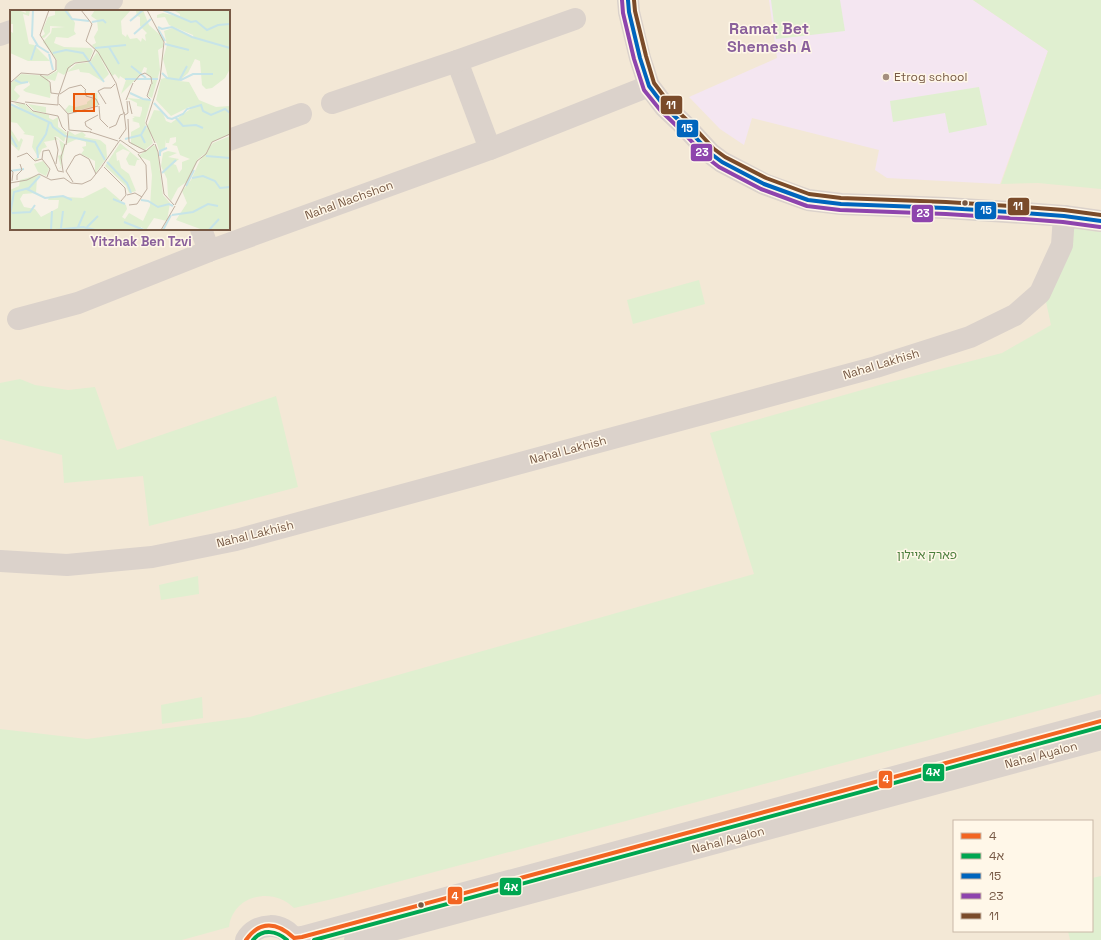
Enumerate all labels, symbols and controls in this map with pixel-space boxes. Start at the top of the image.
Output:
inset map [10,10,230,230]
district label: Ramat Bet Shemesh A [727,18,811,57]
place label: Etrog school [894,69,967,85]
marker: Etrog school [881,72,891,82]
line badge: 11 [660,95,683,115]
text: 11 [666,98,676,112]
line badge: 15 [676,119,699,138]
text: 15 [681,121,693,135]
line badge: 23 [690,143,713,162]
text: 23 [695,145,709,159]
street label: Nahal Nachshon [303,177,395,223]
line badge: 11 [1007,197,1030,216]
unlabelled marker [960,198,970,208]
text: 11 [1013,199,1023,213]
line badge: 15 [974,201,997,220]
text: 15 [980,203,992,217]
line badge: 23 [911,204,934,223]
text: 23 [916,206,930,220]
district label: Yitzhak Ben Tzvi [90,233,192,250]
street label: Nahal Lakhish [841,345,921,383]
street label: Nahal Lakhish [528,432,608,468]
street label: Nahal Lakhish [215,517,295,551]
park label: פארק איילון [897,547,957,563]
street label: Nahal Ayalon [1003,738,1079,772]
line badge: 4א [922,763,945,782]
text: 4א [926,765,941,779]
line badge: 4 [878,770,893,789]
text: 4 [883,772,890,786]
legend [953,820,1093,932]
street label: Nahal Ayalon [690,823,766,857]
text: 4 [989,828,997,844]
text: 4א [989,848,1005,864]
text: 15 [989,868,1001,884]
line badge: 4א [499,877,522,896]
text: 4א [504,880,519,894]
line badge: 4 [447,886,463,905]
text: 23 [989,888,1003,904]
text: 4 [452,889,459,903]
unlabelled marker [416,900,426,910]
text: 11 [989,908,999,924]

